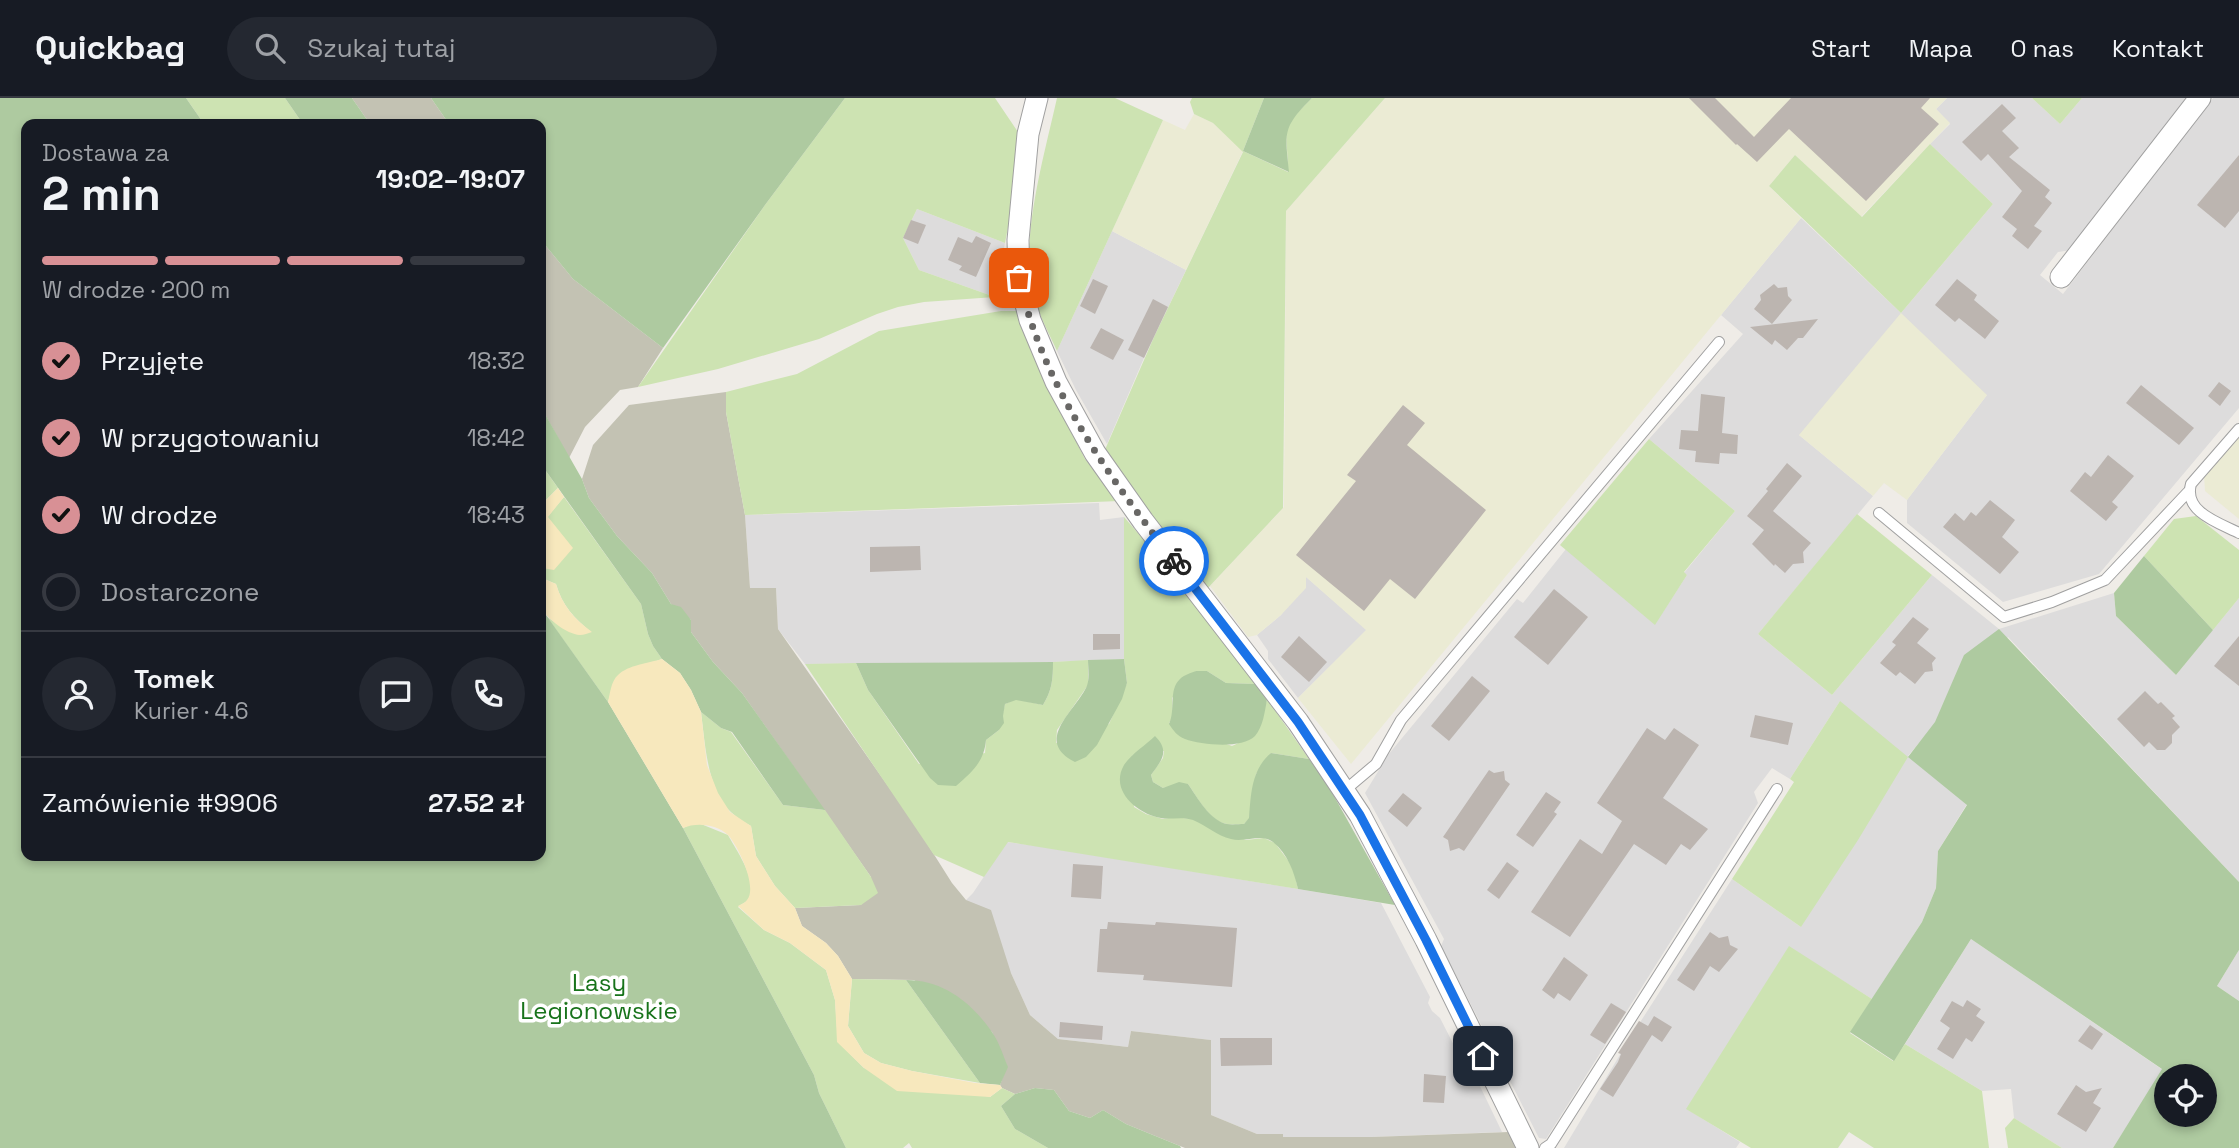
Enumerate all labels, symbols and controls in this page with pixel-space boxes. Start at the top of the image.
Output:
search box [227,17,717,80]
text: Quickbag [35,27,185,69]
icon: search [251,29,289,67]
text: Szukaj tutaj [307,31,456,65]
text: Start [1811,33,1871,64]
text: Mapa [1909,33,1973,64]
text: O nas [2011,33,2074,64]
text: Kontakt [2112,33,2204,64]
text: Dostawa za [42,138,169,168]
text: 19:02–19:07 [376,162,525,196]
text: 2 min [42,165,161,223]
pin [989,248,1049,308]
icon: bag [1000,259,1038,297]
text: W drodze · 200 m [42,275,230,305]
icon: check [42,342,80,380]
text: Przyjęte [101,344,204,378]
text: 18:32 [467,346,525,376]
icon: check [42,419,80,457]
text: W przygotowaniu [101,421,320,455]
text: 18:42 [467,423,525,453]
icon: check [42,496,80,534]
text: W drodze [101,498,218,532]
text: 18:43 [467,500,525,530]
courier [1139,526,1209,596]
icon: bike [1155,542,1193,580]
text: Dostarczone [101,575,259,609]
button: person [42,657,116,731]
button: chat [359,657,433,731]
button: phone [451,657,525,731]
text: Tomek [134,662,215,696]
text: Kurier · 4.6 [134,696,249,726]
text: Zamówienie #9906 [42,786,278,820]
text: 27.52 zł [428,786,525,820]
park label: Lasy Legionowskie [520,967,678,1026]
pin [1453,1026,1513,1086]
icon: home [1464,1037,1502,1075]
map controls [2154,1064,2217,1127]
button: locate [2154,1064,2217,1127]

